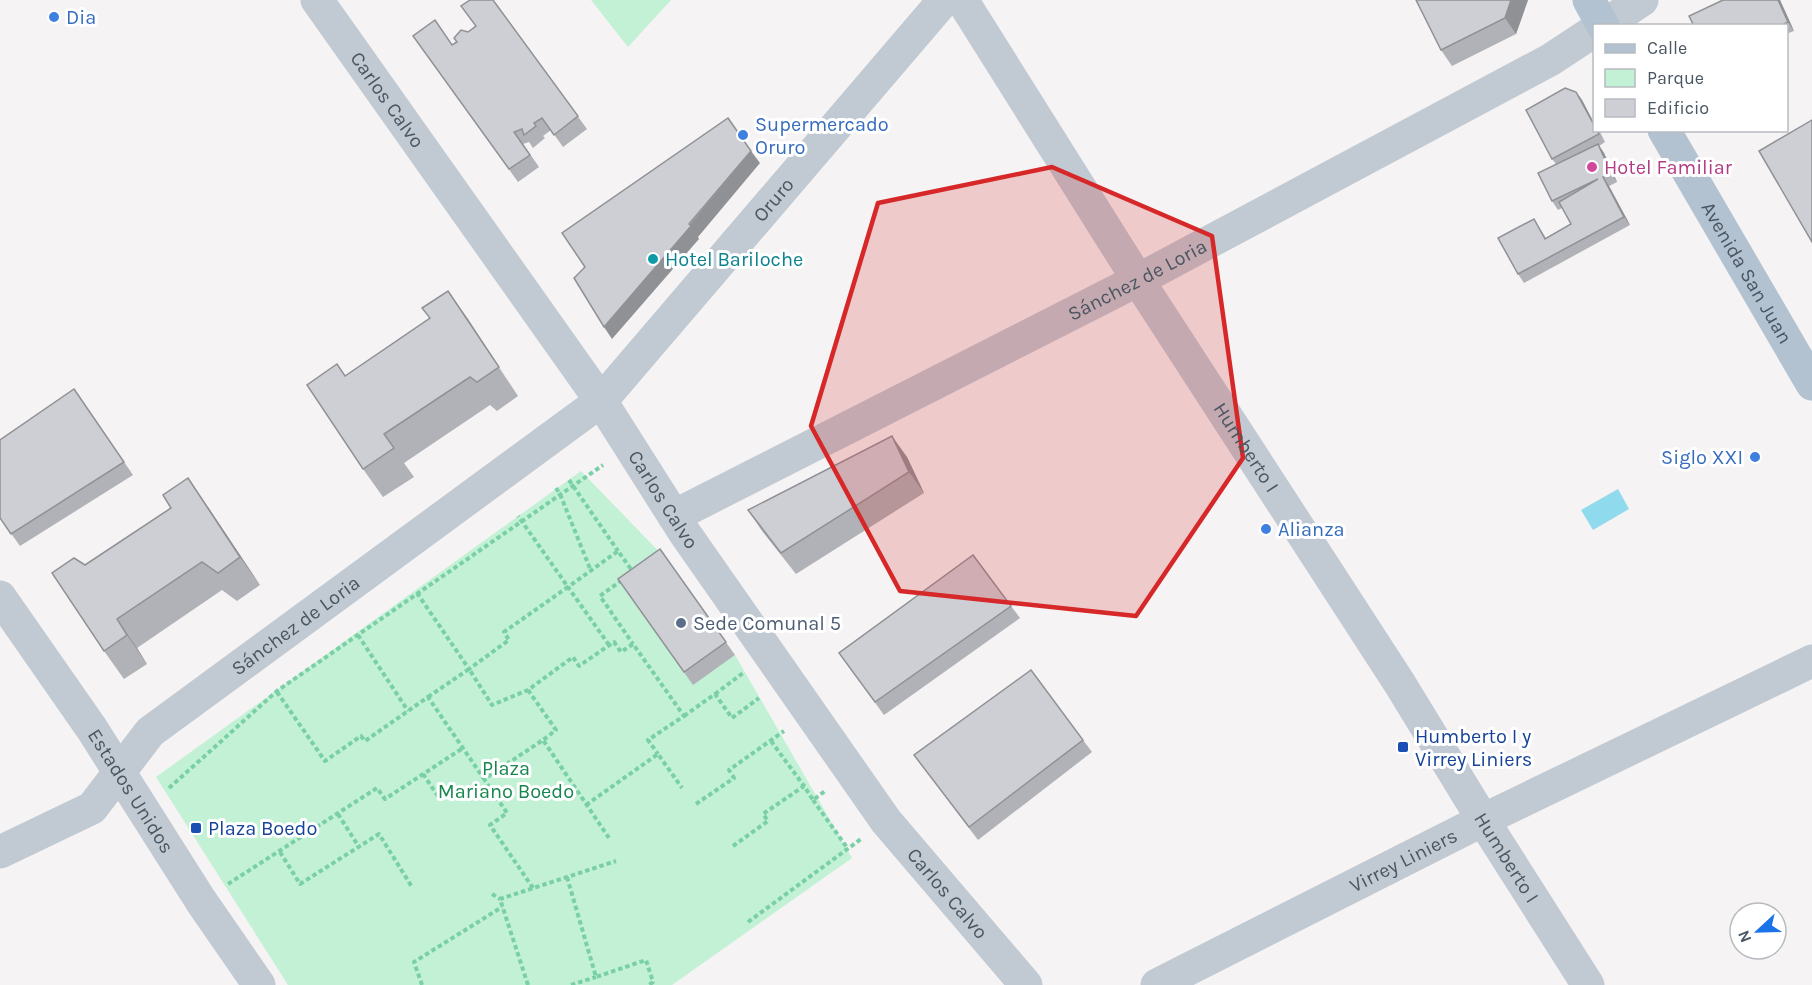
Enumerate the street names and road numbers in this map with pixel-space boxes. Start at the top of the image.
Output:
street label: Carlos Calvo [345,47,429,152]
street label: Oruro [748,173,799,227]
street label: Avenida San Juan [1696,198,1797,348]
street label: Sánchez de Loria [1064,234,1211,326]
street label: Humberto I [1208,398,1284,497]
street label: Carlos Calvo [623,446,703,553]
street label: Sánchez de Loria [227,571,364,680]
street label: Estados Unidos [83,725,179,857]
street label: Humberto I [1469,808,1544,907]
street label: Virrey Liniers [1346,824,1461,898]
street label: Carlos Calvo [902,843,992,944]

